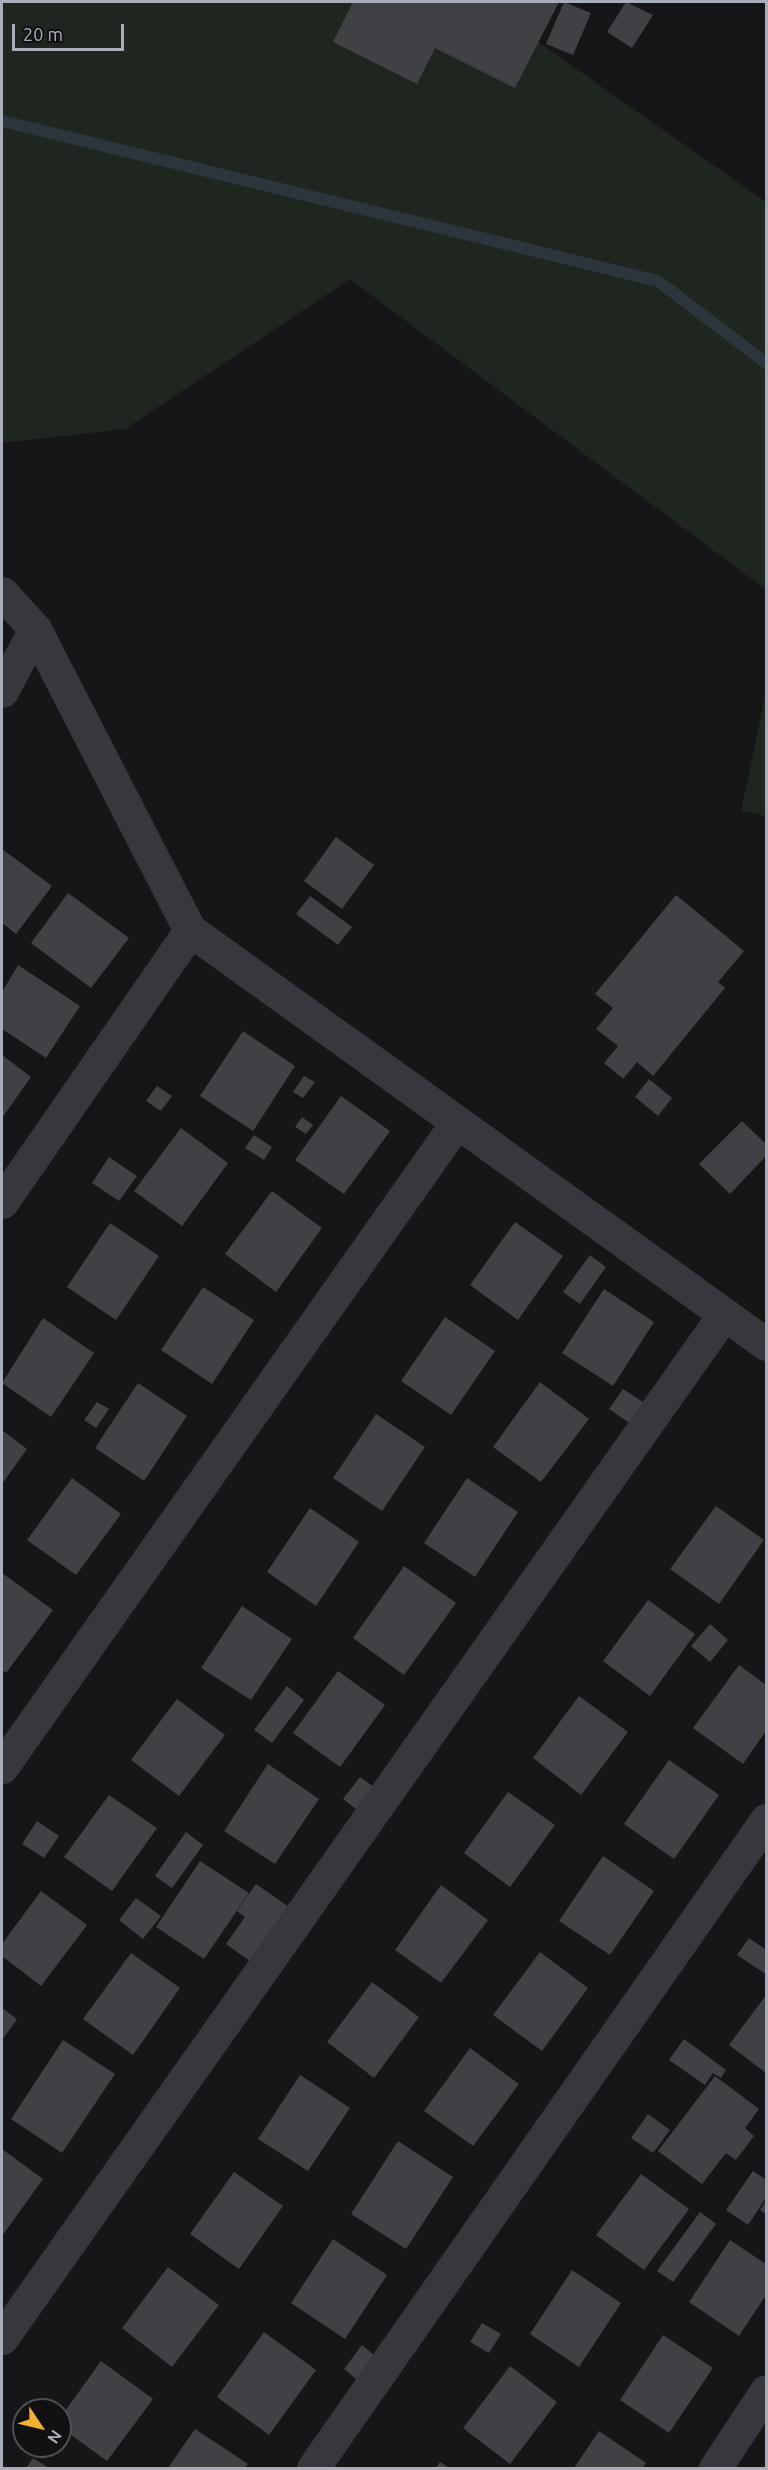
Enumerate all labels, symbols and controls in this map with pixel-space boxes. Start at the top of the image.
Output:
scale bar [15,12,128,50]
text: 20 m [23,24,63,44]
north arrow [12,2398,72,2458]
text: N [44,2427,66,2447]

